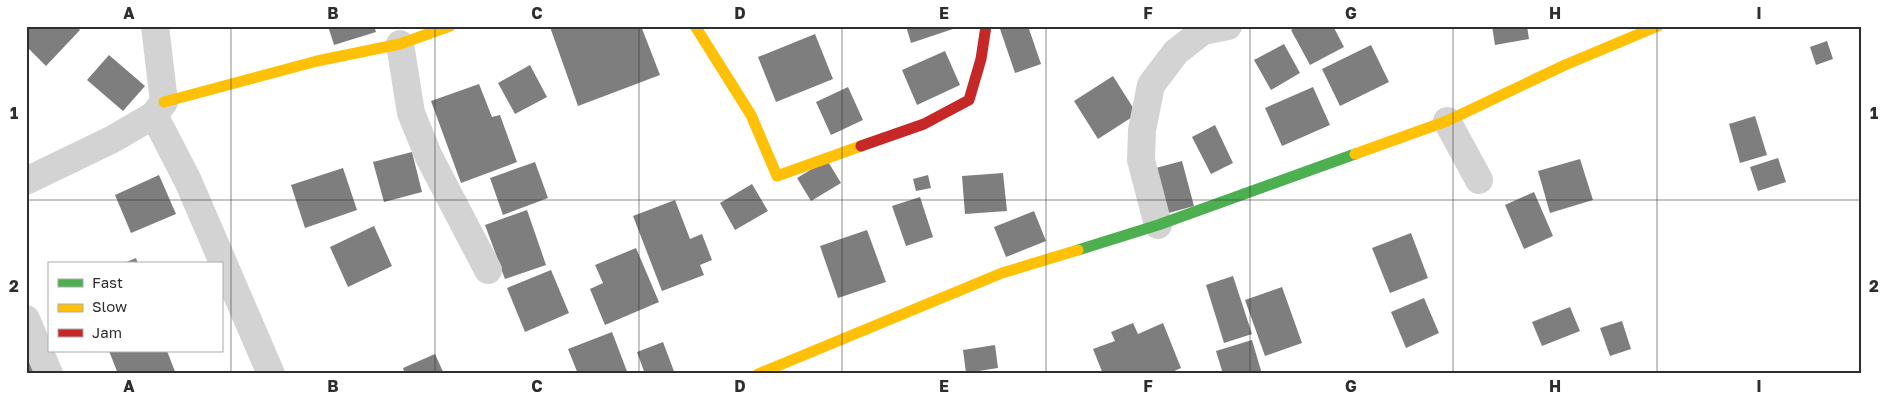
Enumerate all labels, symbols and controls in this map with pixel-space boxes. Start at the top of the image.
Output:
text: A [123,3,135,23]
text: B [327,3,339,23]
text: C [531,3,543,23]
text: D [734,3,746,23]
text: E [939,3,949,23]
text: F [1143,3,1153,23]
text: G [1345,3,1357,23]
text: H [1549,3,1561,23]
text: I [1756,3,1762,23]
text: 1 [10,103,18,123]
text: 1 [1870,103,1878,123]
legend [48,262,222,352]
text: Fast [92,273,123,291]
text: 2 [9,276,19,296]
text: 2 [1869,276,1879,296]
text: Slow [92,297,127,315]
text: Jam [92,323,122,341]
text: A [123,376,135,396]
text: B [327,376,339,396]
text: C [531,376,543,396]
text: D [734,376,746,396]
text: E [939,376,949,396]
text: F [1143,376,1153,396]
text: G [1345,376,1357,396]
text: H [1549,376,1561,396]
text: I [1756,376,1762,396]

